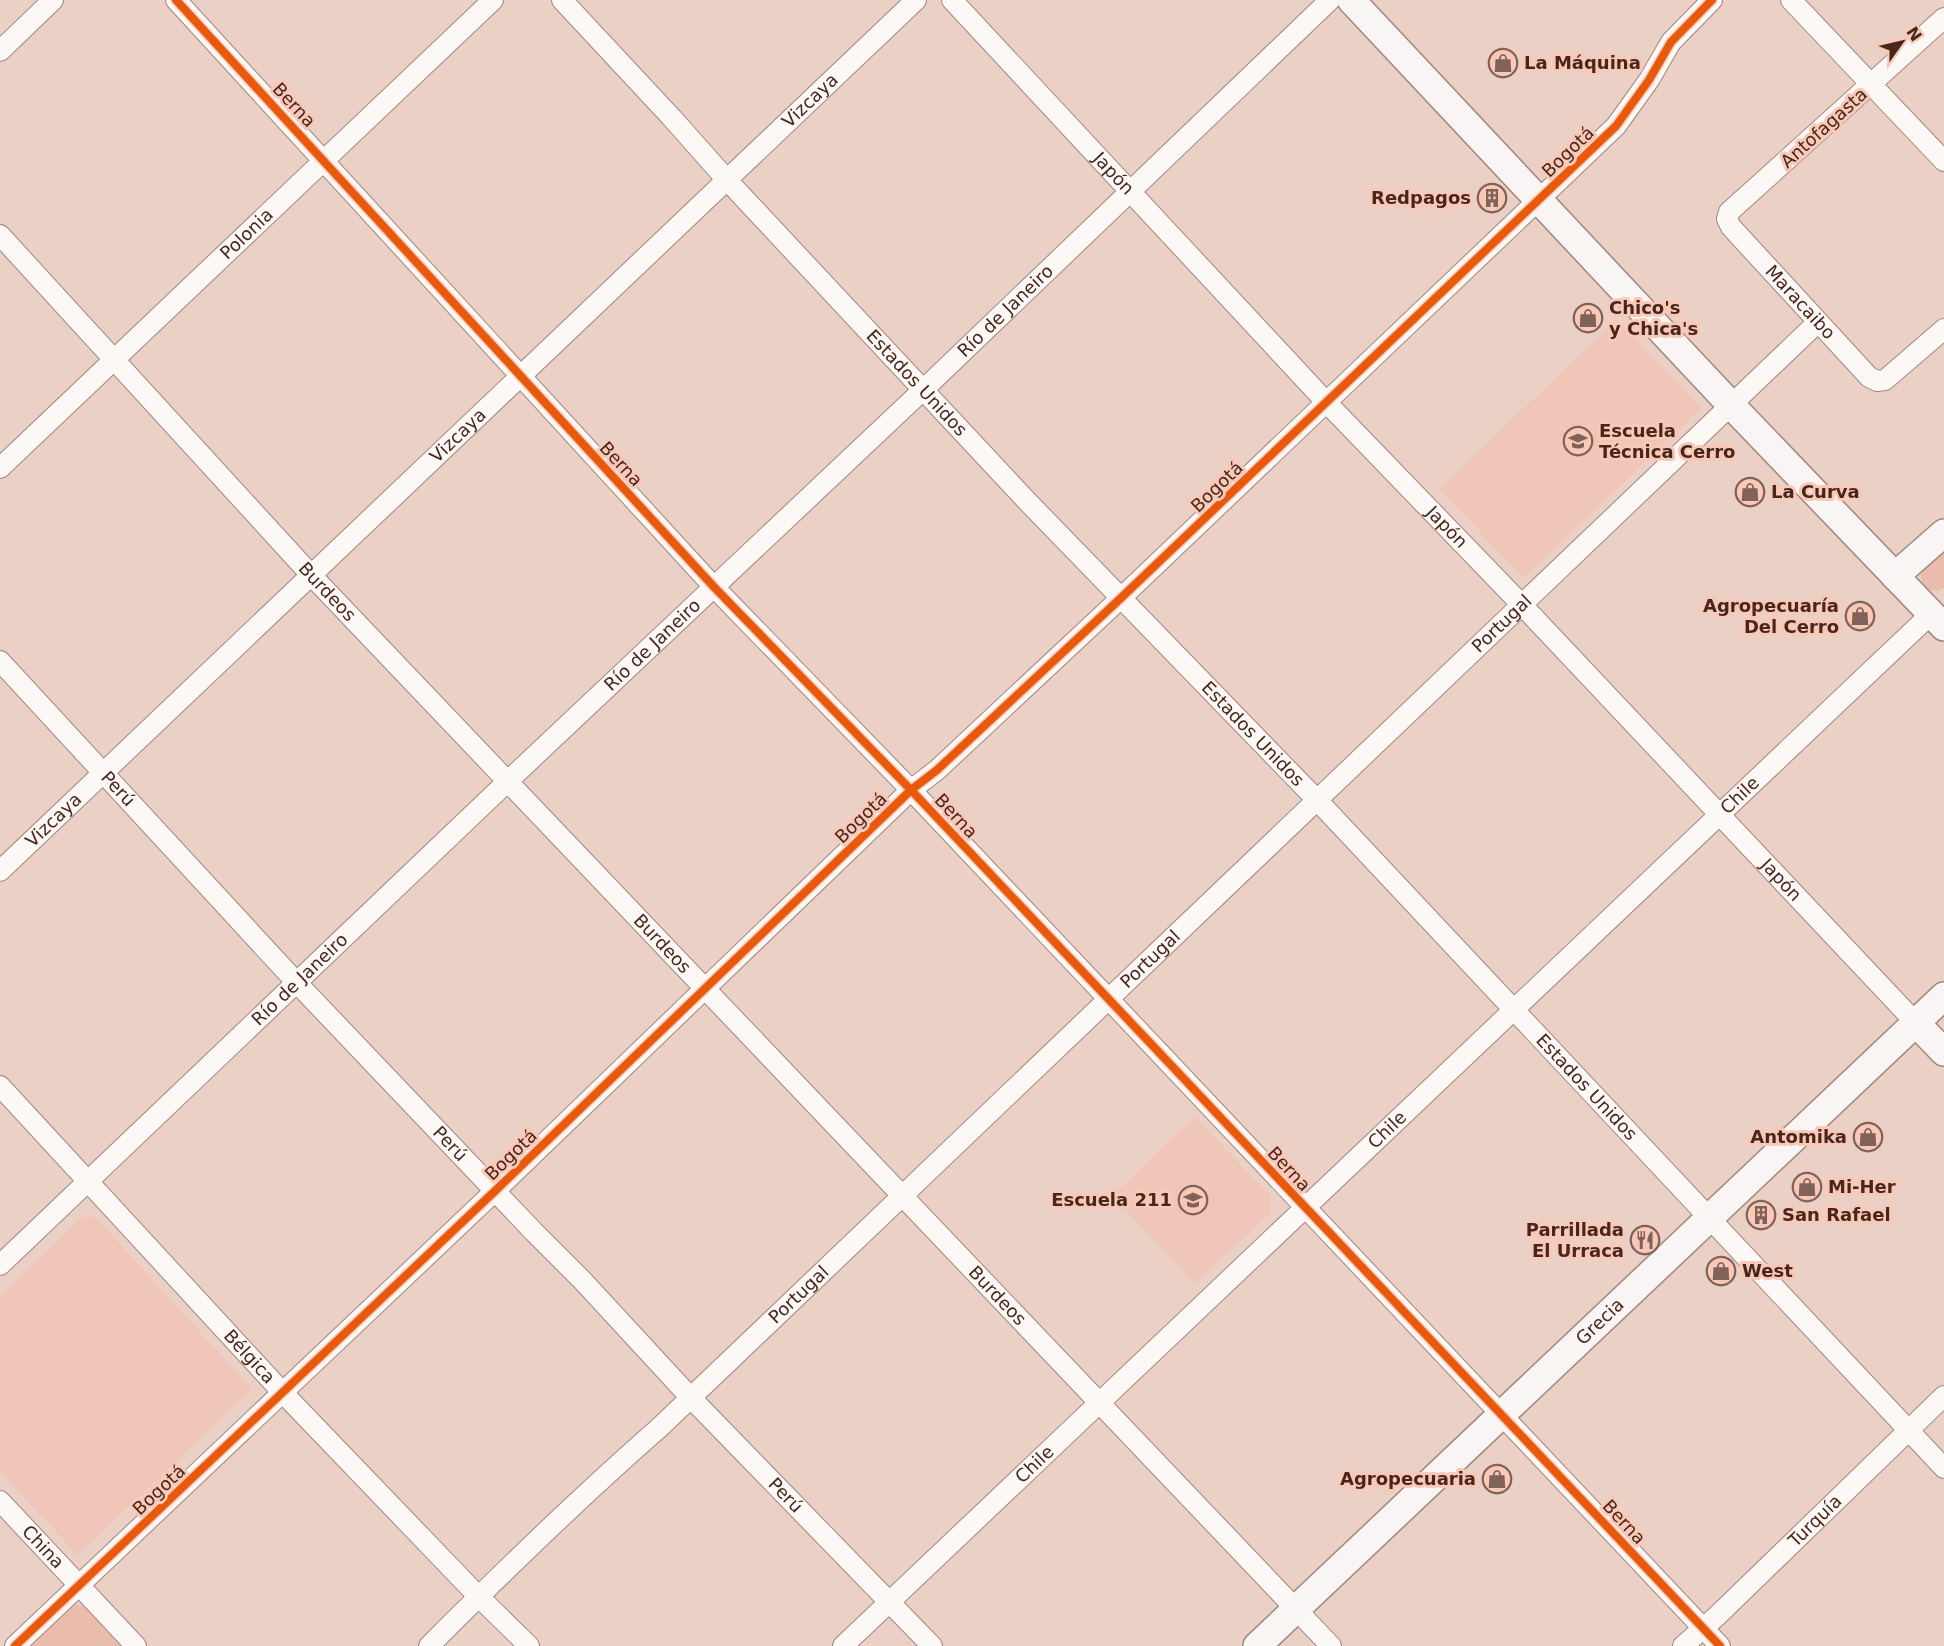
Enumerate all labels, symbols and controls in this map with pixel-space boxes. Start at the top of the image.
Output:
north arrow [1872,12,1932,72]
text: N [1902,23,1926,45]
shop icon: La Máquina [1487,47,1519,79]
place label: La Máquina [1524,52,1641,73]
street label: Vizcaya [778,69,842,132]
street label: Berna [269,78,320,131]
street label: Antofagasta [1776,83,1871,172]
street label: Bogotá [1537,122,1598,181]
street label: Japón [1088,147,1139,199]
building icon: Redpagos [1476,182,1508,214]
place label: Redpagos [1371,187,1471,208]
street label: Polonia [216,204,277,263]
street label: Río de Janeiro [953,260,1057,361]
street label: Maracaibo [1761,260,1840,343]
place label: Chico's y Chica's [1609,297,1698,339]
shop icon: Chico's y Chica's [1572,302,1604,334]
street label: Estados Unidos [862,325,972,440]
street label: Vizcaya [425,404,490,467]
place label: Escuela Técnica Cerro [1599,420,1735,462]
school or university icon: Escuela Técnica Cerro [1562,425,1594,457]
street label: Berna [596,437,647,490]
street label: Bogotá [1186,457,1247,516]
shop icon: La Curva [1734,476,1766,508]
place label: La Curva [1771,481,1860,502]
street label: Japón [1421,501,1472,552]
street label: Burdeos [294,557,360,625]
street label: Portugal [1467,590,1536,657]
street label: Río de Janeiro [600,594,704,695]
place label: Agropecuaría Del Cerro [1703,595,1839,637]
shop icon: Agropecuaría Del Cerro [1844,600,1876,632]
street label: Estados Unidos [1198,677,1309,790]
street label: Perú [97,767,140,810]
street label: Chile [1716,772,1763,818]
street label: Vizcaya [21,788,86,851]
street label: Bogotá [830,788,891,847]
street label: Berna [931,789,982,842]
street label: Japón [1756,853,1806,905]
street label: Burdeos [630,909,696,977]
street label: Portugal [1116,925,1184,992]
street label: Río de Janeiro [247,929,352,1030]
street label: Estados Unidos [1532,1029,1642,1144]
street label: Chile [1363,1106,1410,1153]
shop icon: Antomika [1852,1121,1884,1153]
street label: Perú [429,1122,472,1165]
street label: Bogotá [480,1125,541,1184]
place label: Antomika [1750,1126,1847,1147]
street label: Berna [1264,1142,1315,1195]
shop icon: Mi-Her [1791,1171,1823,1203]
place label: Mi-Her [1828,1176,1896,1197]
school or university icon: Escuela 211 [1177,1184,1209,1216]
place label: Escuela 211 [1051,1189,1172,1210]
building icon: San Rafael [1745,1199,1777,1231]
place label: San Rafael [1782,1204,1891,1225]
place label: Parrillada El Urraca [1526,1219,1624,1261]
restaurant icon: Parrillada El Urraca [1629,1224,1661,1256]
shop icon: West [1705,1255,1737,1287]
place label: West [1742,1260,1793,1281]
street label: Portugal [764,1261,833,1328]
street label: Burdeos [965,1261,1031,1329]
street label: Grecia [1571,1294,1628,1349]
street label: Bélgica [220,1325,280,1388]
street label: Chile [1011,1441,1058,1487]
street label: Bogotá [128,1460,189,1519]
shop icon: Agropecuaria [1481,1463,1513,1495]
place label: Agropecuaria [1340,1468,1476,1489]
street label: Perú [764,1473,807,1517]
street label: Turquía [1783,1490,1846,1552]
street label: Berna [1599,1495,1650,1548]
street label: China [18,1521,69,1573]

